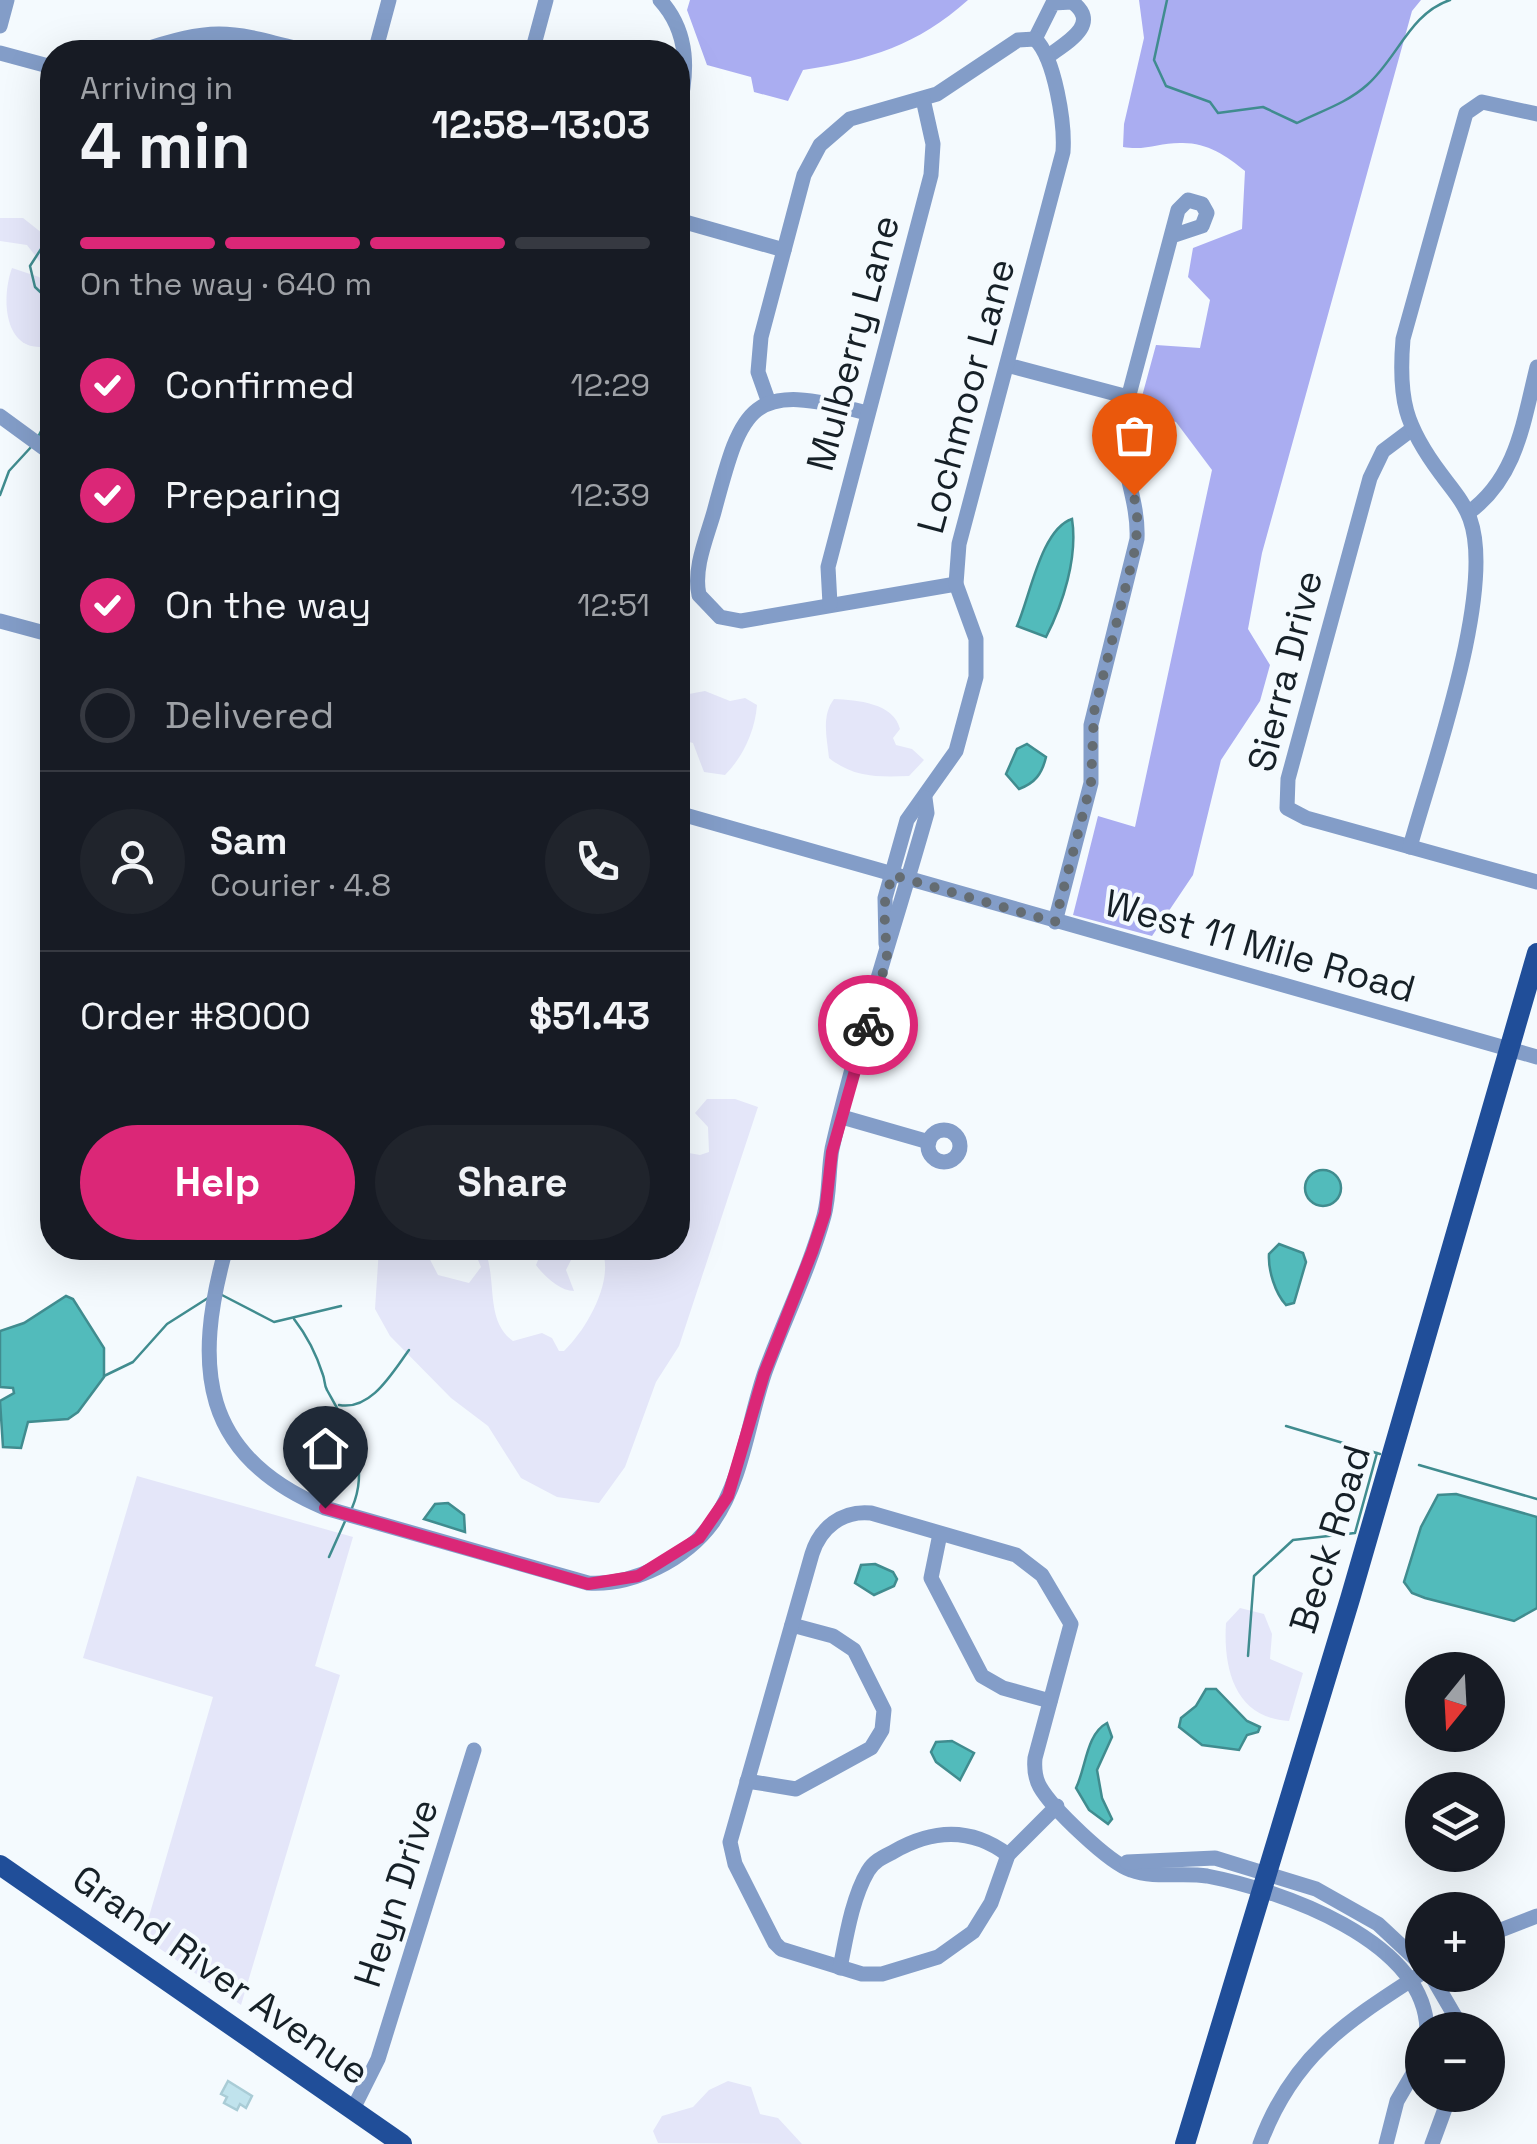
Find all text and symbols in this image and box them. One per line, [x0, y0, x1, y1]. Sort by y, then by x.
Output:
text: Arriving in [80, 68, 233, 108]
text: 12:58–13:03 [432, 101, 650, 149]
text: 4 min [80, 104, 251, 187]
street label: Mulberry Lane [796, 210, 910, 476]
street label: Lochmoor Lane [906, 253, 1026, 539]
text: On the way · 640 m [80, 264, 372, 304]
icon: check [80, 358, 135, 413]
text: Confirmed [165, 361, 355, 409]
text: 12:29 [570, 365, 650, 405]
pin [1092, 393, 1177, 496]
icon: bag [1107, 408, 1162, 463]
icon: check [80, 468, 135, 523]
text: Preparing [165, 471, 342, 519]
text: 12:39 [570, 475, 650, 515]
street label: Sierra Drive [1237, 565, 1333, 777]
icon: check [80, 578, 135, 633]
text: On the way [165, 581, 371, 629]
text: 12:51 [577, 585, 650, 625]
text: Delivered [165, 691, 334, 739]
button: person [80, 809, 185, 914]
button: phone [545, 809, 650, 914]
text: Sam [210, 817, 287, 865]
text: Courier · 4.8 [210, 865, 391, 905]
street label: West 11 Mile Road [1099, 879, 1421, 1013]
courier [818, 975, 918, 1075]
text: Order #8000 [80, 992, 311, 1040]
text: $51.43 [529, 992, 650, 1040]
icon: bike [841, 998, 896, 1053]
button: Help [80, 1125, 355, 1240]
button: Share [375, 1125, 650, 1240]
pin [283, 1406, 368, 1509]
icon: home [298, 1421, 353, 1476]
street label: Beck Road [1279, 1439, 1381, 1639]
north arrow [1405, 1652, 1505, 1752]
map controls [1405, 1652, 1505, 2112]
button: layers [1405, 1772, 1505, 1872]
street label: Heyn Drive [343, 1793, 449, 1993]
street label: Grand River Avenue [63, 1855, 379, 2095]
button: + [1405, 1892, 1505, 1992]
button: − [1405, 2012, 1505, 2112]

